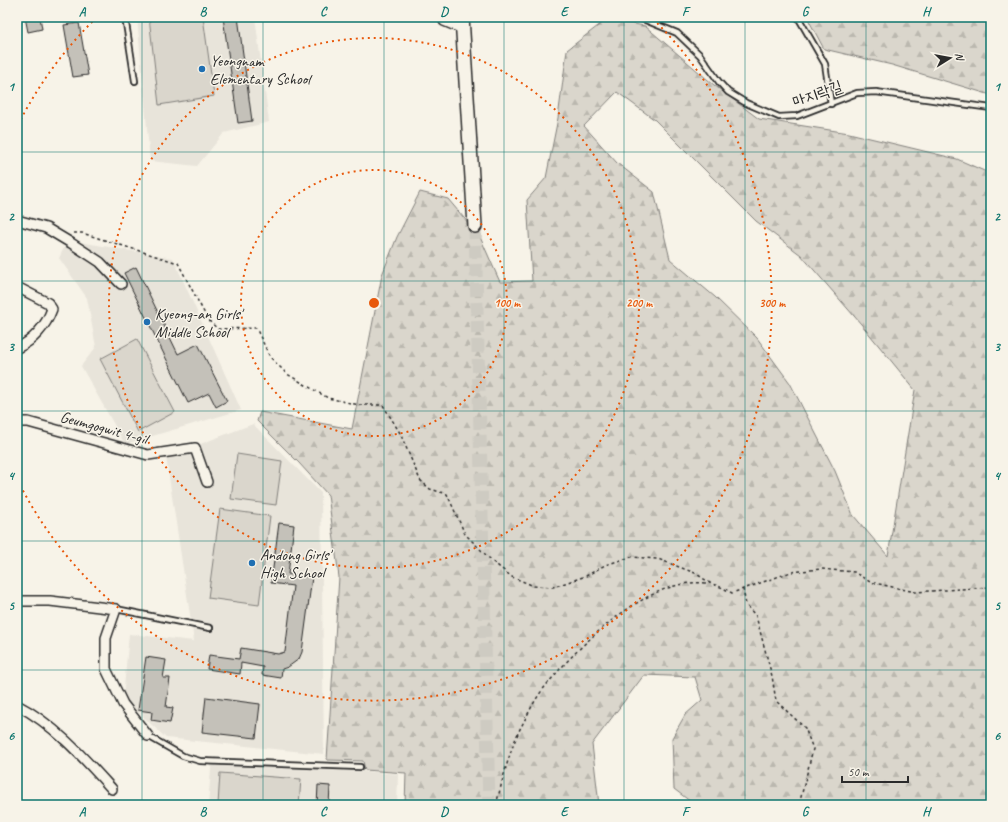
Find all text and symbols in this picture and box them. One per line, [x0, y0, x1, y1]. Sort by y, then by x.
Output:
text: A [79, 4, 87, 20]
text: B [200, 4, 208, 20]
text: C [320, 4, 328, 20]
text: D [440, 4, 449, 20]
text: E [561, 4, 570, 20]
text: F [682, 4, 691, 20]
text: G [802, 4, 810, 20]
text: H [922, 4, 932, 20]
north arrow [930, 38, 970, 78]
place label: Yeongnam Elementary School [210, 51, 313, 89]
text: N [952, 51, 968, 63]
marker: Yeongnam Elementary School [197, 64, 207, 74]
street label: 마지락길 [790, 76, 845, 112]
text: 1 [8, 79, 16, 95]
text: 1 [994, 79, 1002, 95]
text: 2 [8, 209, 15, 225]
text: 2 [994, 209, 1001, 225]
text: 100 m [494, 295, 521, 311]
text: 200 m [626, 295, 653, 311]
text: 300 m [759, 295, 786, 311]
centre of rings [367, 296, 381, 310]
place label: Kyeong-an Girls' Middle School [155, 304, 245, 342]
marker: Kyeong-an Girls' Middle School [142, 317, 152, 327]
text: 3 [8, 339, 15, 355]
text: 3 [994, 339, 1001, 355]
street label: Geumgogwit 4-gil [58, 407, 153, 450]
text: 4 [8, 468, 16, 484]
text: 4 [994, 468, 1002, 484]
place label: Andong Girls' High School [260, 545, 333, 583]
marker: Andong Girls' High School [247, 558, 257, 568]
text: 5 [8, 598, 15, 614]
text: 5 [994, 598, 1001, 614]
text: 6 [8, 728, 15, 744]
text: 6 [994, 728, 1001, 744]
scale bar [842, 758, 908, 784]
text: 50 m [848, 764, 870, 780]
text: A [79, 804, 87, 820]
text: B [200, 804, 208, 820]
text: C [320, 804, 328, 820]
text: D [440, 804, 449, 820]
text: E [561, 804, 570, 820]
text: F [682, 804, 691, 820]
text: G [802, 804, 810, 820]
text: H [922, 804, 932, 820]

